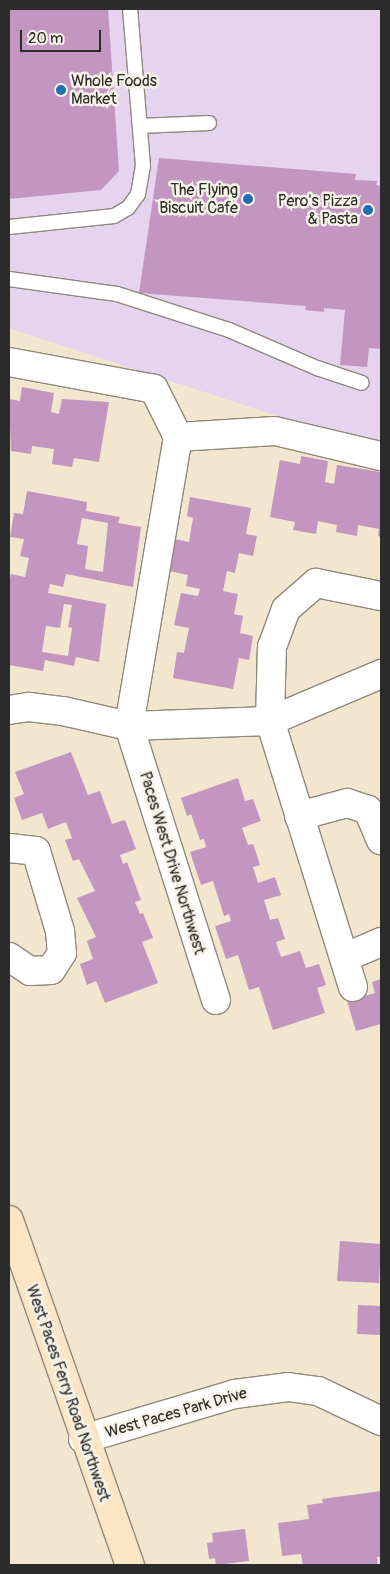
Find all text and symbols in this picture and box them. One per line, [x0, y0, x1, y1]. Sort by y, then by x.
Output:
scale bar [22, 20, 104, 52]
text: 20 m [28, 29, 63, 48]
place label: Whole Foods Market [71, 71, 157, 109]
marker: Whole Foods Market [55, 84, 67, 96]
place label: The Flying Biscuit Cafe [159, 180, 238, 218]
place label: Pero's Pizza & Pasta [278, 191, 358, 229]
marker: The Flying Biscuit Cafe [242, 193, 254, 205]
marker: Pero's Pizza & Pasta [362, 204, 374, 216]
street label: Paces West Drive Northwest [135, 769, 209, 957]
street label: West Paces Ferry Road Northwest [22, 1282, 114, 1504]
street label: West Paces Park Drive [103, 1384, 249, 1442]

